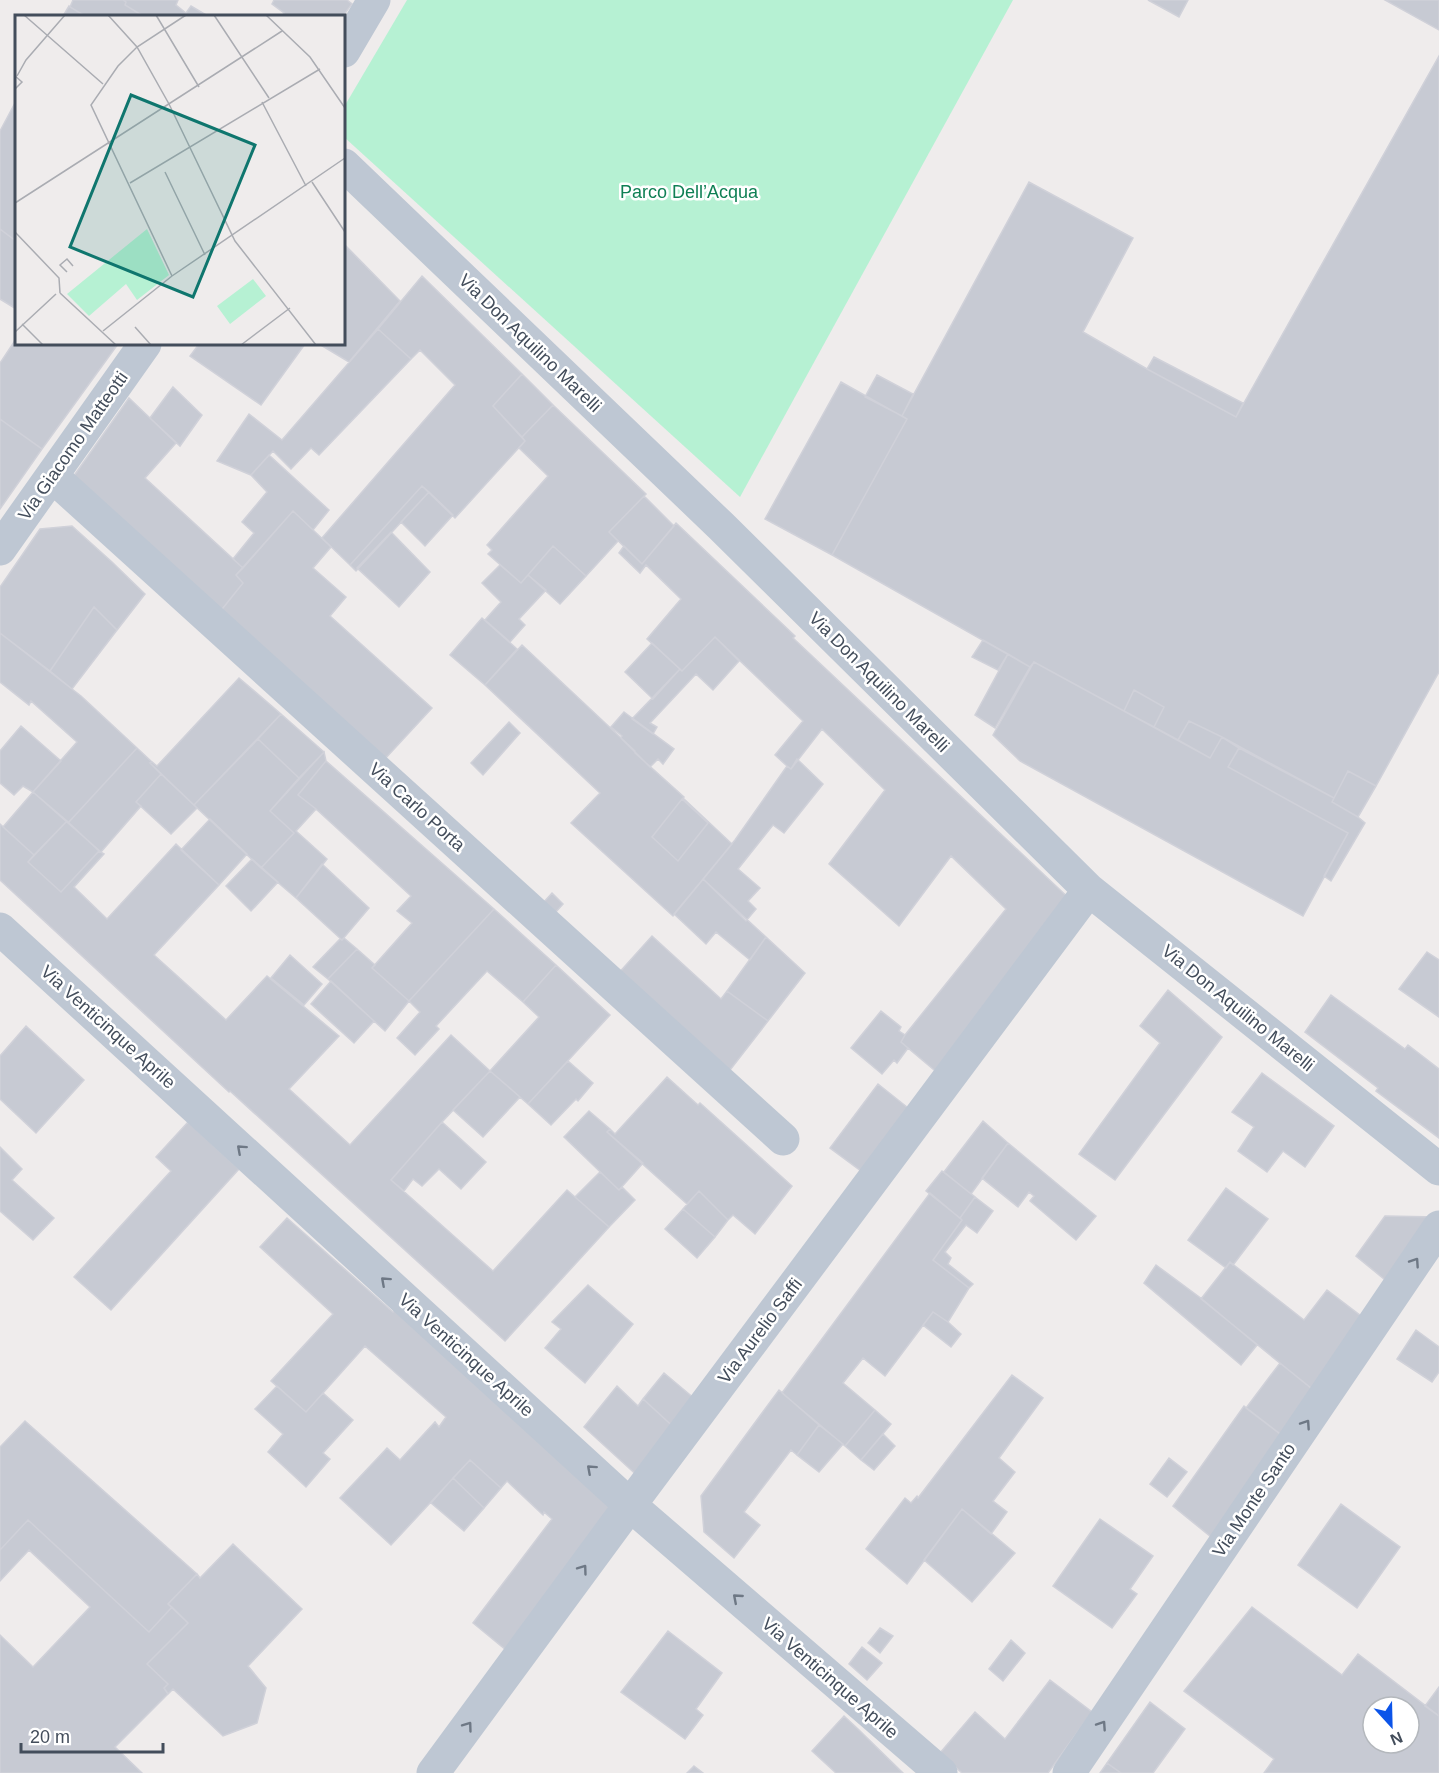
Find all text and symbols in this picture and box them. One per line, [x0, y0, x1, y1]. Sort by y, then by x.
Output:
inset map [15, 15, 345, 345]
park label: Parco Dell’Acqua [620, 182, 759, 202]
street label: Via Don Aquilino Marelli [455, 270, 605, 416]
street label: Via Giacomo Matteotti [14, 368, 132, 524]
street label: Via Don Aquilino Marelli [805, 608, 953, 756]
street label: Via Carlo Porta [365, 759, 470, 856]
street label: Via Don Aquilino Marelli [1158, 941, 1318, 1075]
street label: Via Venticinque Aprile [37, 961, 179, 1093]
one-way arrow [237, 1145, 248, 1156]
one-way arrow [1408, 1258, 1419, 1269]
street label: Via Aurelio Saffi [714, 1274, 806, 1388]
one-way arrow [381, 1277, 391, 1288]
street label: Via Venticinque Aprile [395, 1289, 537, 1421]
one-way arrow [1299, 1420, 1310, 1431]
street label: Via Monte Santo [1209, 1439, 1299, 1561]
one-way arrow [587, 1465, 597, 1476]
one-way arrow [576, 1564, 587, 1575]
one-way arrow [733, 1594, 744, 1605]
street label: Via Venticinque Aprile [758, 1613, 902, 1743]
north arrow [1361, 1695, 1421, 1755]
scale bar [21, 1716, 164, 1754]
one-way arrow [1095, 1720, 1106, 1731]
one-way arrow [461, 1721, 472, 1732]
text: 20 m [30, 1727, 70, 1747]
text: N [1388, 1728, 1405, 1748]

